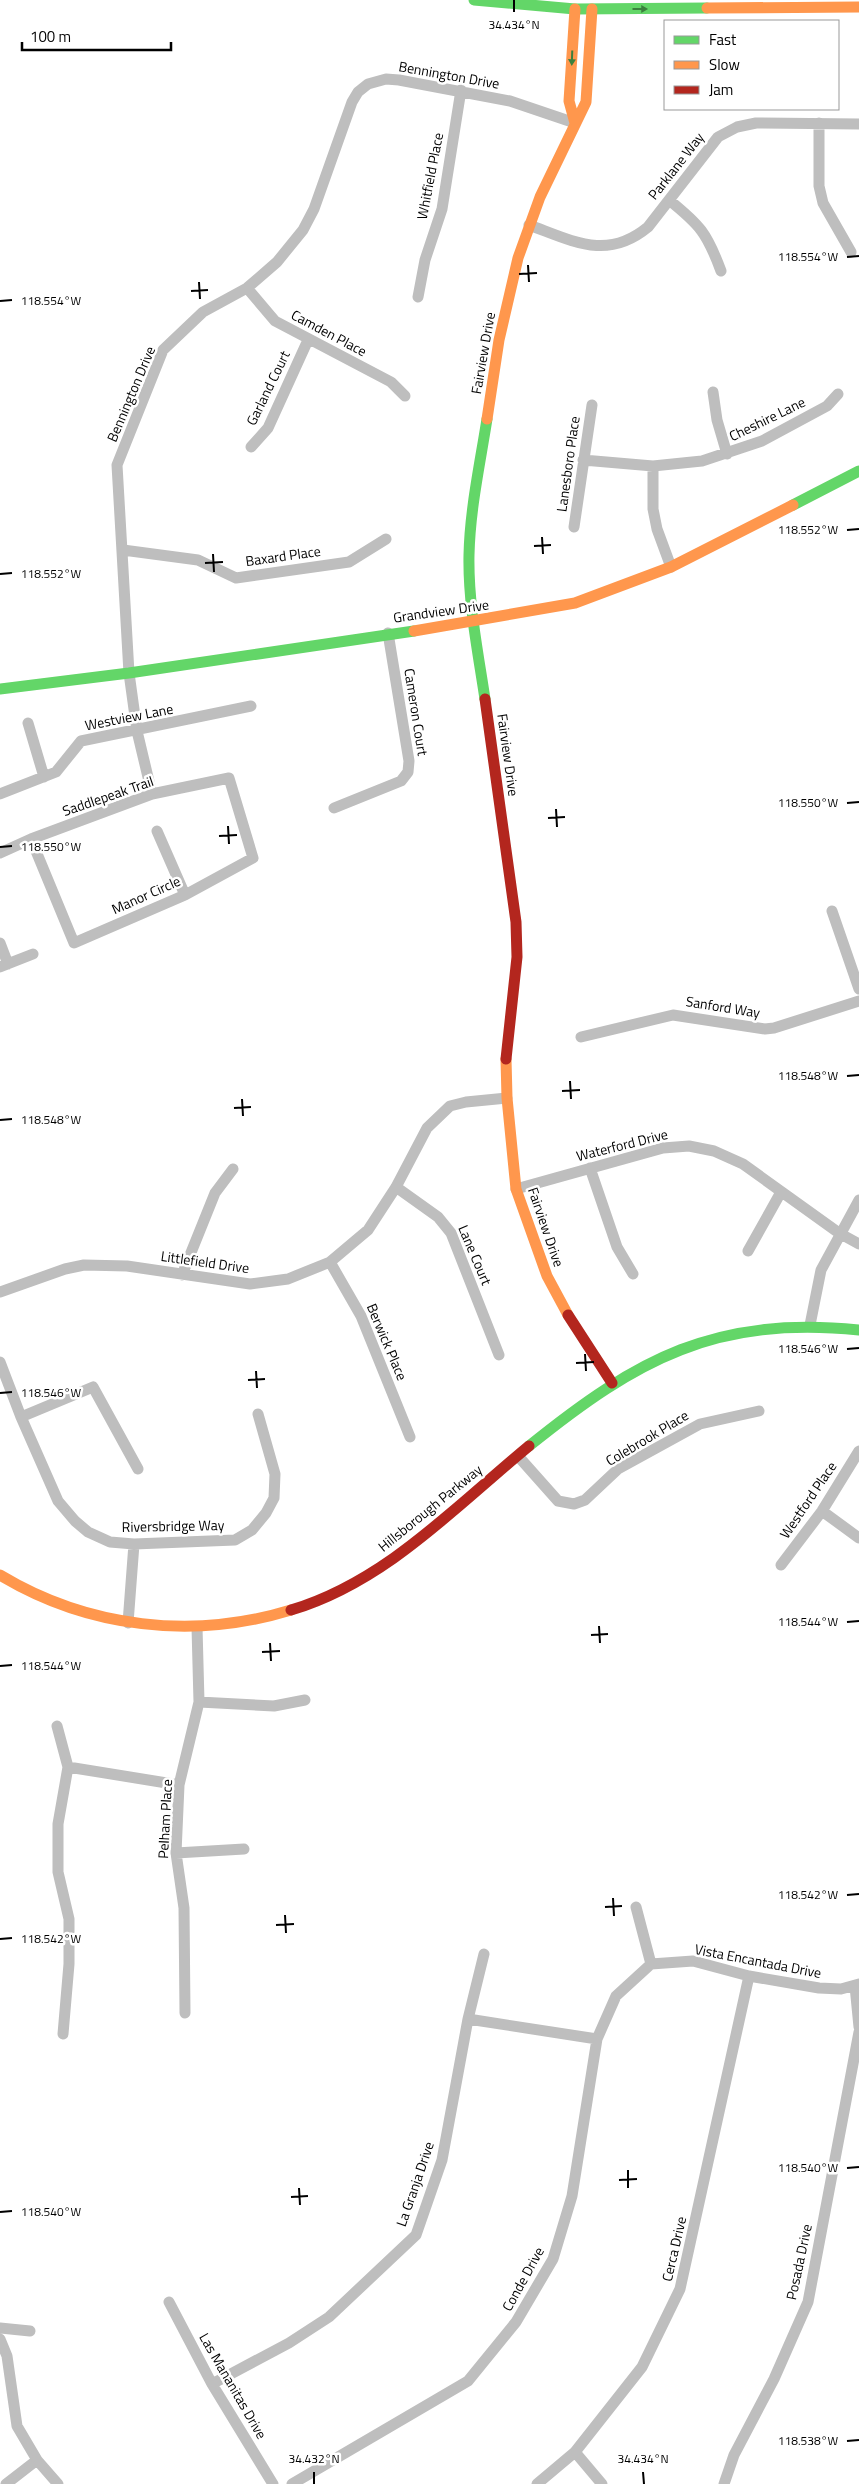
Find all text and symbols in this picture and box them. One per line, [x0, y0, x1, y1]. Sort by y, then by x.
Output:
one-way arrow [633, 5, 649, 13]
text: 34.434°N [488, 15, 540, 34]
scale bar [22, 20, 171, 52]
legend [664, 20, 839, 110]
text: 100 m [30, 25, 71, 48]
text: Fast [709, 28, 737, 51]
one-way arrow [568, 50, 576, 66]
text: Slow [709, 53, 740, 76]
street label: Bennington Drive [397, 55, 501, 94]
text: Jam [709, 78, 733, 101]
street label: Parklane Way [643, 127, 709, 204]
street label: Whitfield Place [411, 131, 448, 221]
text: 118.554°W [778, 247, 838, 266]
text: 118.554°W [21, 291, 81, 310]
street label: Camden Place [288, 304, 371, 361]
street label: Fairview Drive [465, 310, 500, 396]
street label: Bennington Drive [101, 343, 160, 445]
street label: Garland Court [240, 347, 295, 429]
street label: Cheshire Lane [725, 391, 808, 446]
street label: Lanesboro Place [550, 415, 585, 513]
text: 118.552°W [778, 520, 838, 539]
street label: Baxard Place [244, 540, 322, 571]
text: 118.552°W [21, 564, 81, 583]
street label: Grandview Drive [392, 593, 490, 628]
street label: Cameron Court [399, 667, 434, 757]
street label: Westview Lane [83, 698, 175, 735]
street label: Fairview Drive [492, 712, 525, 797]
street label: Saddlepeak Trail [59, 770, 156, 821]
text: 118.550°W [778, 793, 838, 812]
text: 118.550°W [21, 837, 81, 856]
street label: Manor Circle [108, 870, 184, 919]
street label: Sanford Way [684, 990, 762, 1023]
text: 118.548°W [778, 1066, 838, 1085]
text: 118.548°W [21, 1110, 81, 1129]
street label: Waterford Drive [574, 1123, 670, 1166]
street label: Fairview Drive [523, 1184, 570, 1269]
street label: Lane Court [453, 1221, 498, 1288]
street label: Littlefield Drive [160, 1245, 251, 1278]
street label: Berwick Place [362, 1300, 413, 1384]
text: 118.546°W [778, 1339, 838, 1358]
text: 118.546°W [21, 1383, 81, 1402]
street label: Colebrook Place [601, 1405, 692, 1471]
street label: Westford Place [774, 1457, 841, 1543]
street label: Hillsborough Parkway [373, 1459, 486, 1556]
street label: Riversbridge Way [121, 1514, 225, 1537]
text: 118.544°W [778, 1612, 838, 1631]
text: 118.544°W [21, 1656, 81, 1675]
street label: Pelham Place [152, 1779, 177, 1859]
text: 118.542°W [778, 1885, 838, 1904]
text: 118.542°W [21, 1929, 81, 1948]
street label: Vista Encantada Drive [693, 1938, 823, 1983]
street label: La Granja Drive [390, 2139, 439, 2229]
text: 118.540°W [778, 2158, 838, 2177]
text: 118.540°W [21, 2202, 81, 2221]
street label: Cerca Drive [656, 2214, 691, 2283]
street label: Posada Drive [780, 2222, 817, 2302]
street label: Conde Drive [496, 2243, 549, 2315]
street label: Las Mananitas Drive [195, 2329, 272, 2443]
text: 118.538°W [778, 2431, 838, 2450]
text: 34.432°N [288, 2449, 340, 2468]
text: 34.434°N [617, 2449, 669, 2468]

